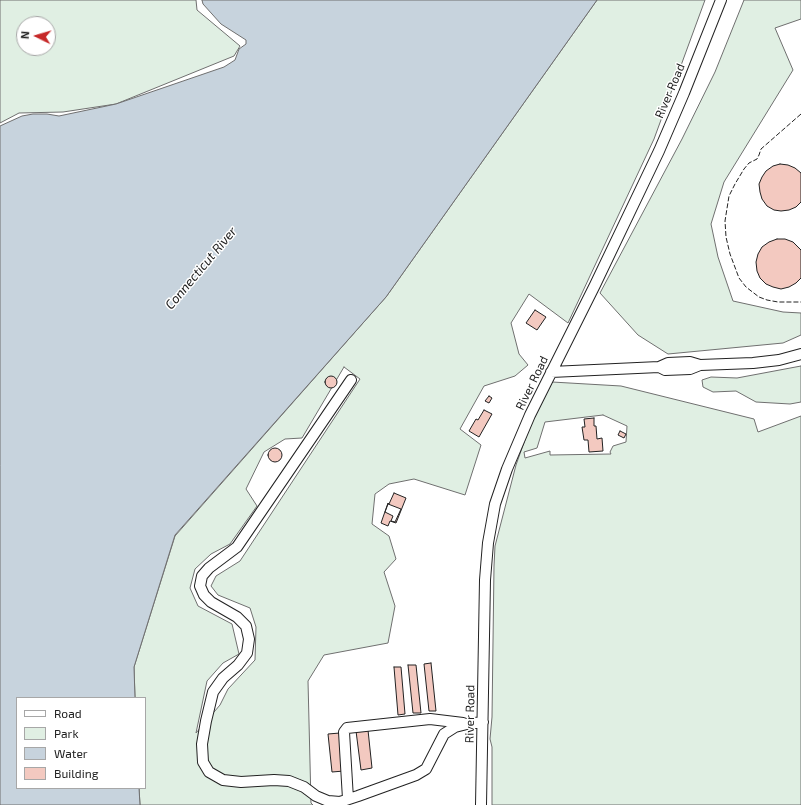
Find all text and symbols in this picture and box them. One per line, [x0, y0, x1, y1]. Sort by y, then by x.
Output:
north arrow [16, 16, 56, 56]
text: N [18, 30, 31, 40]
street label: River Road [652, 61, 688, 121]
water label: Connecticut River [162, 224, 240, 312]
street label: River Road [513, 354, 551, 412]
street label: River Road [462, 685, 478, 743]
legend [16, 697, 146, 789]
text: Road [54, 706, 82, 720]
text: Park [54, 726, 79, 740]
text: Water [54, 746, 88, 760]
text: Building [54, 766, 98, 780]

